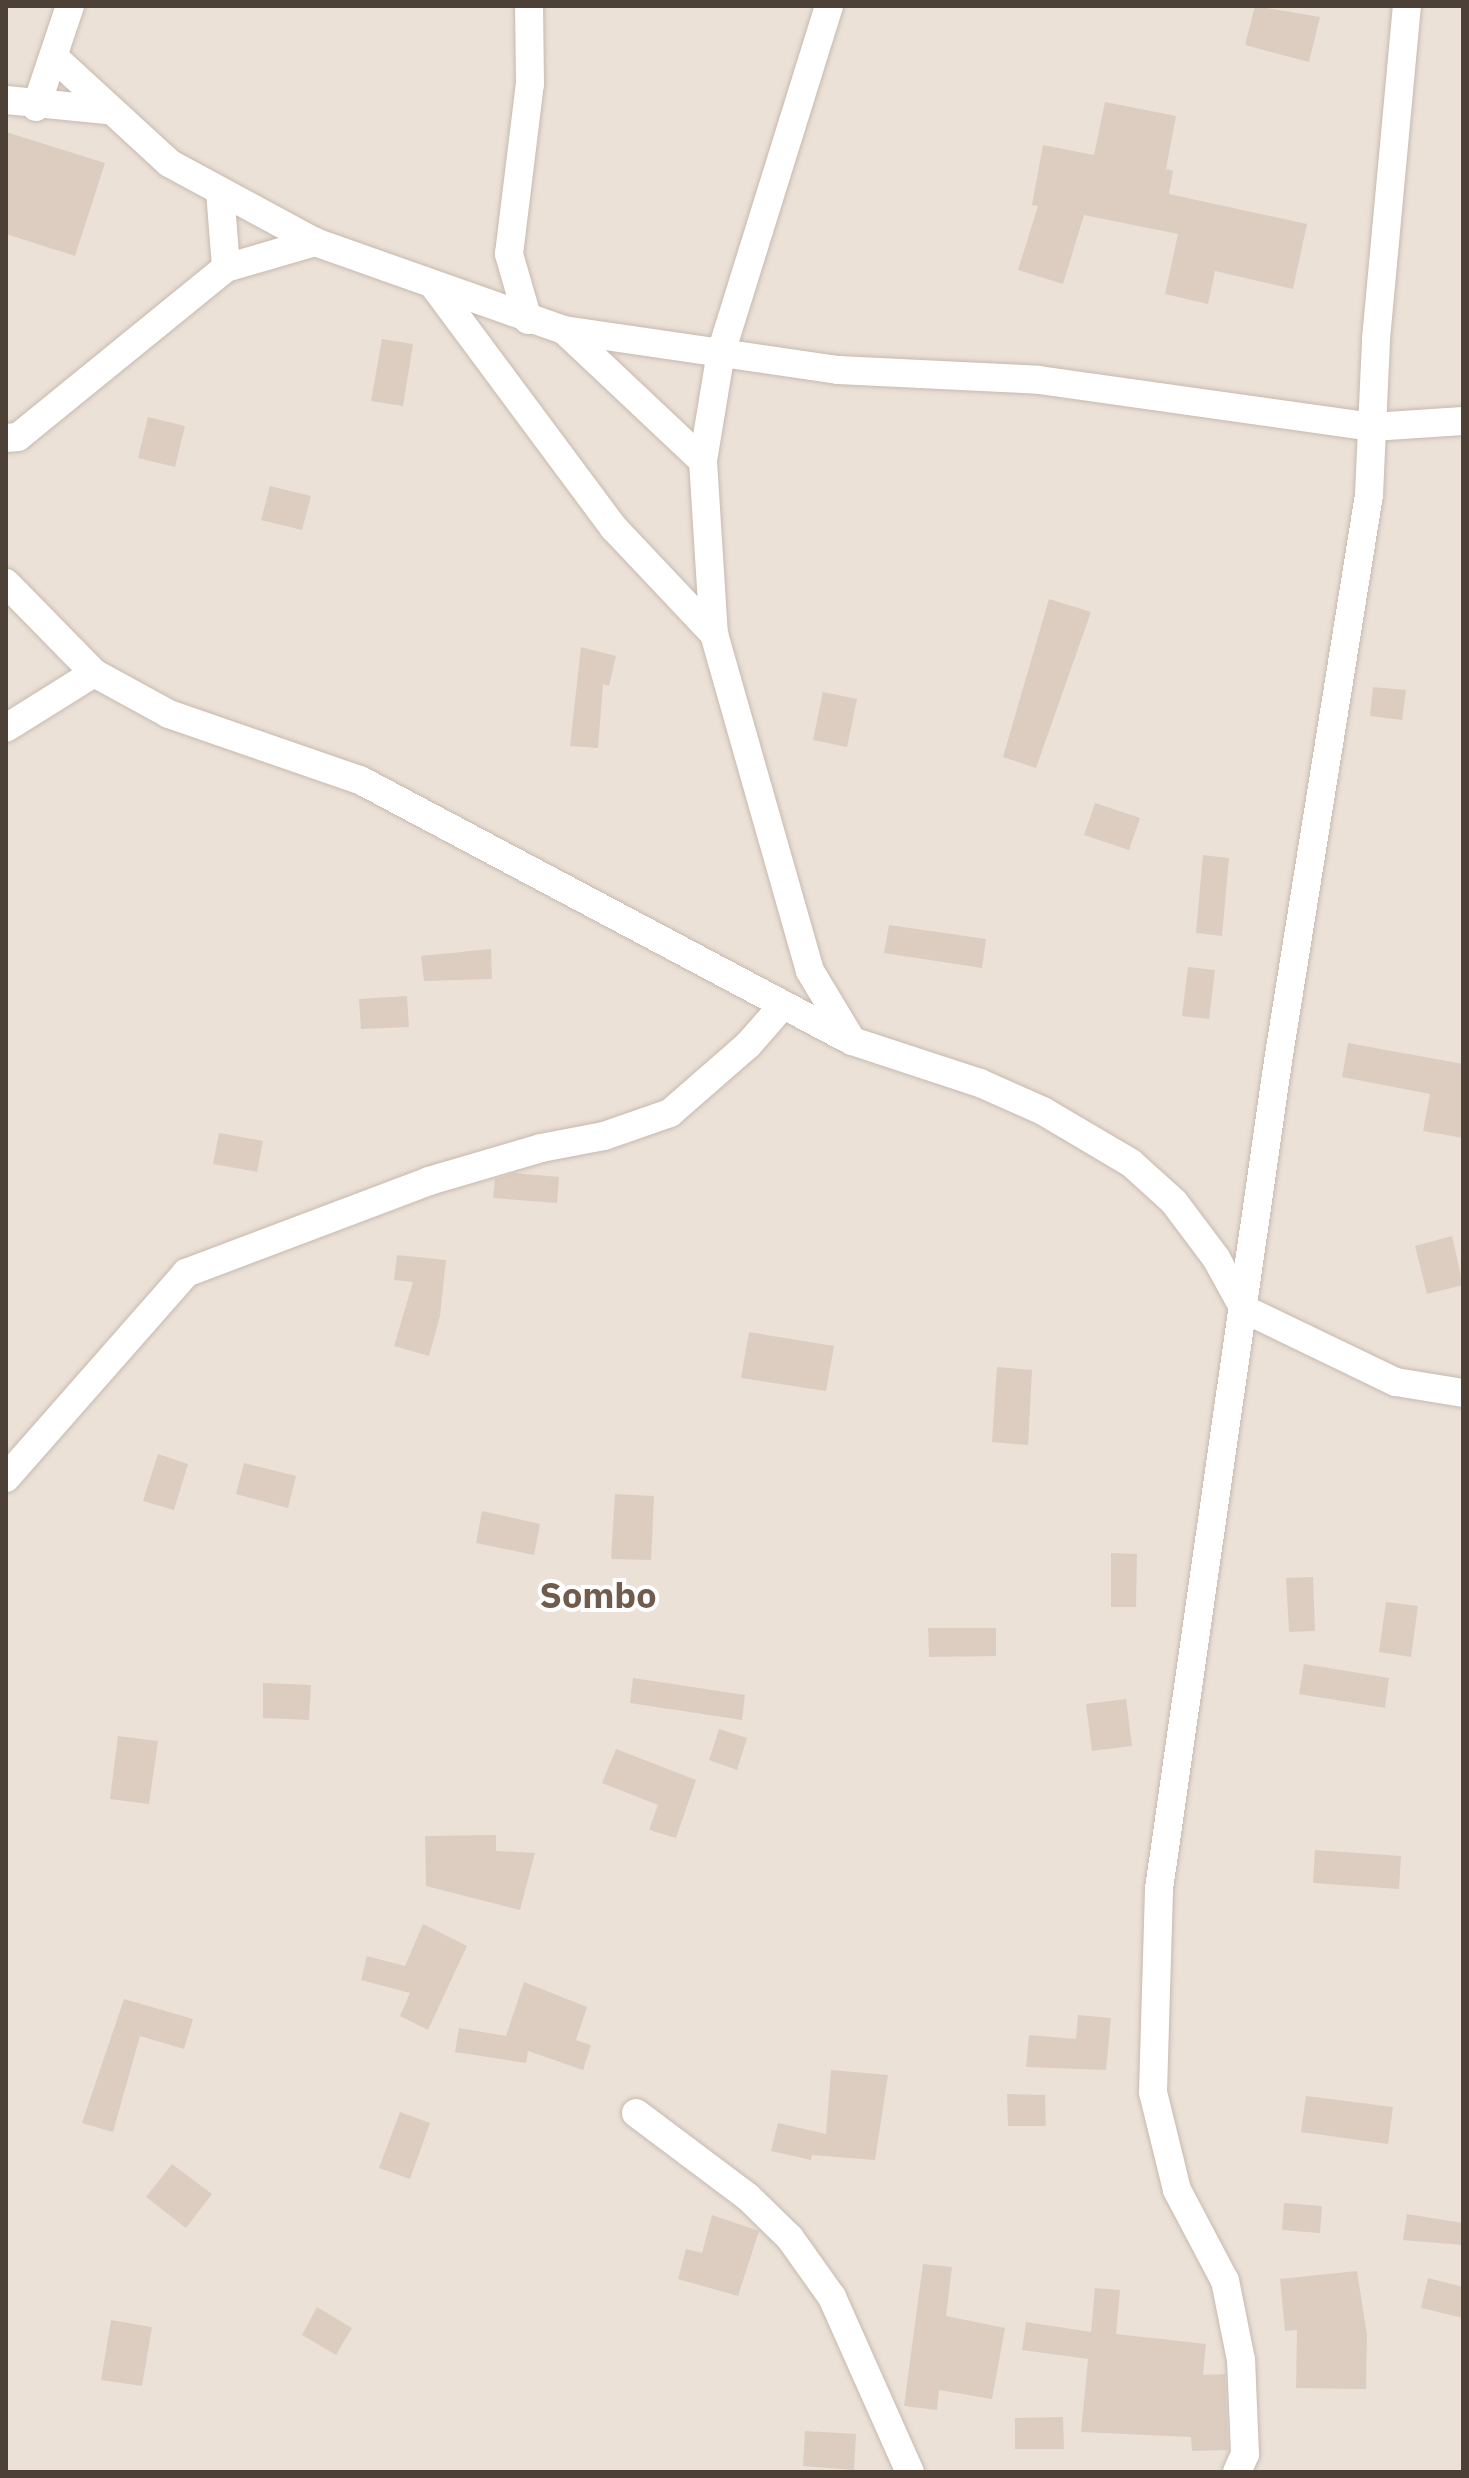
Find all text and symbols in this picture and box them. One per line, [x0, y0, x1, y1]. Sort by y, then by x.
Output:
district label: Sombo [539, 1573, 657, 1617]

